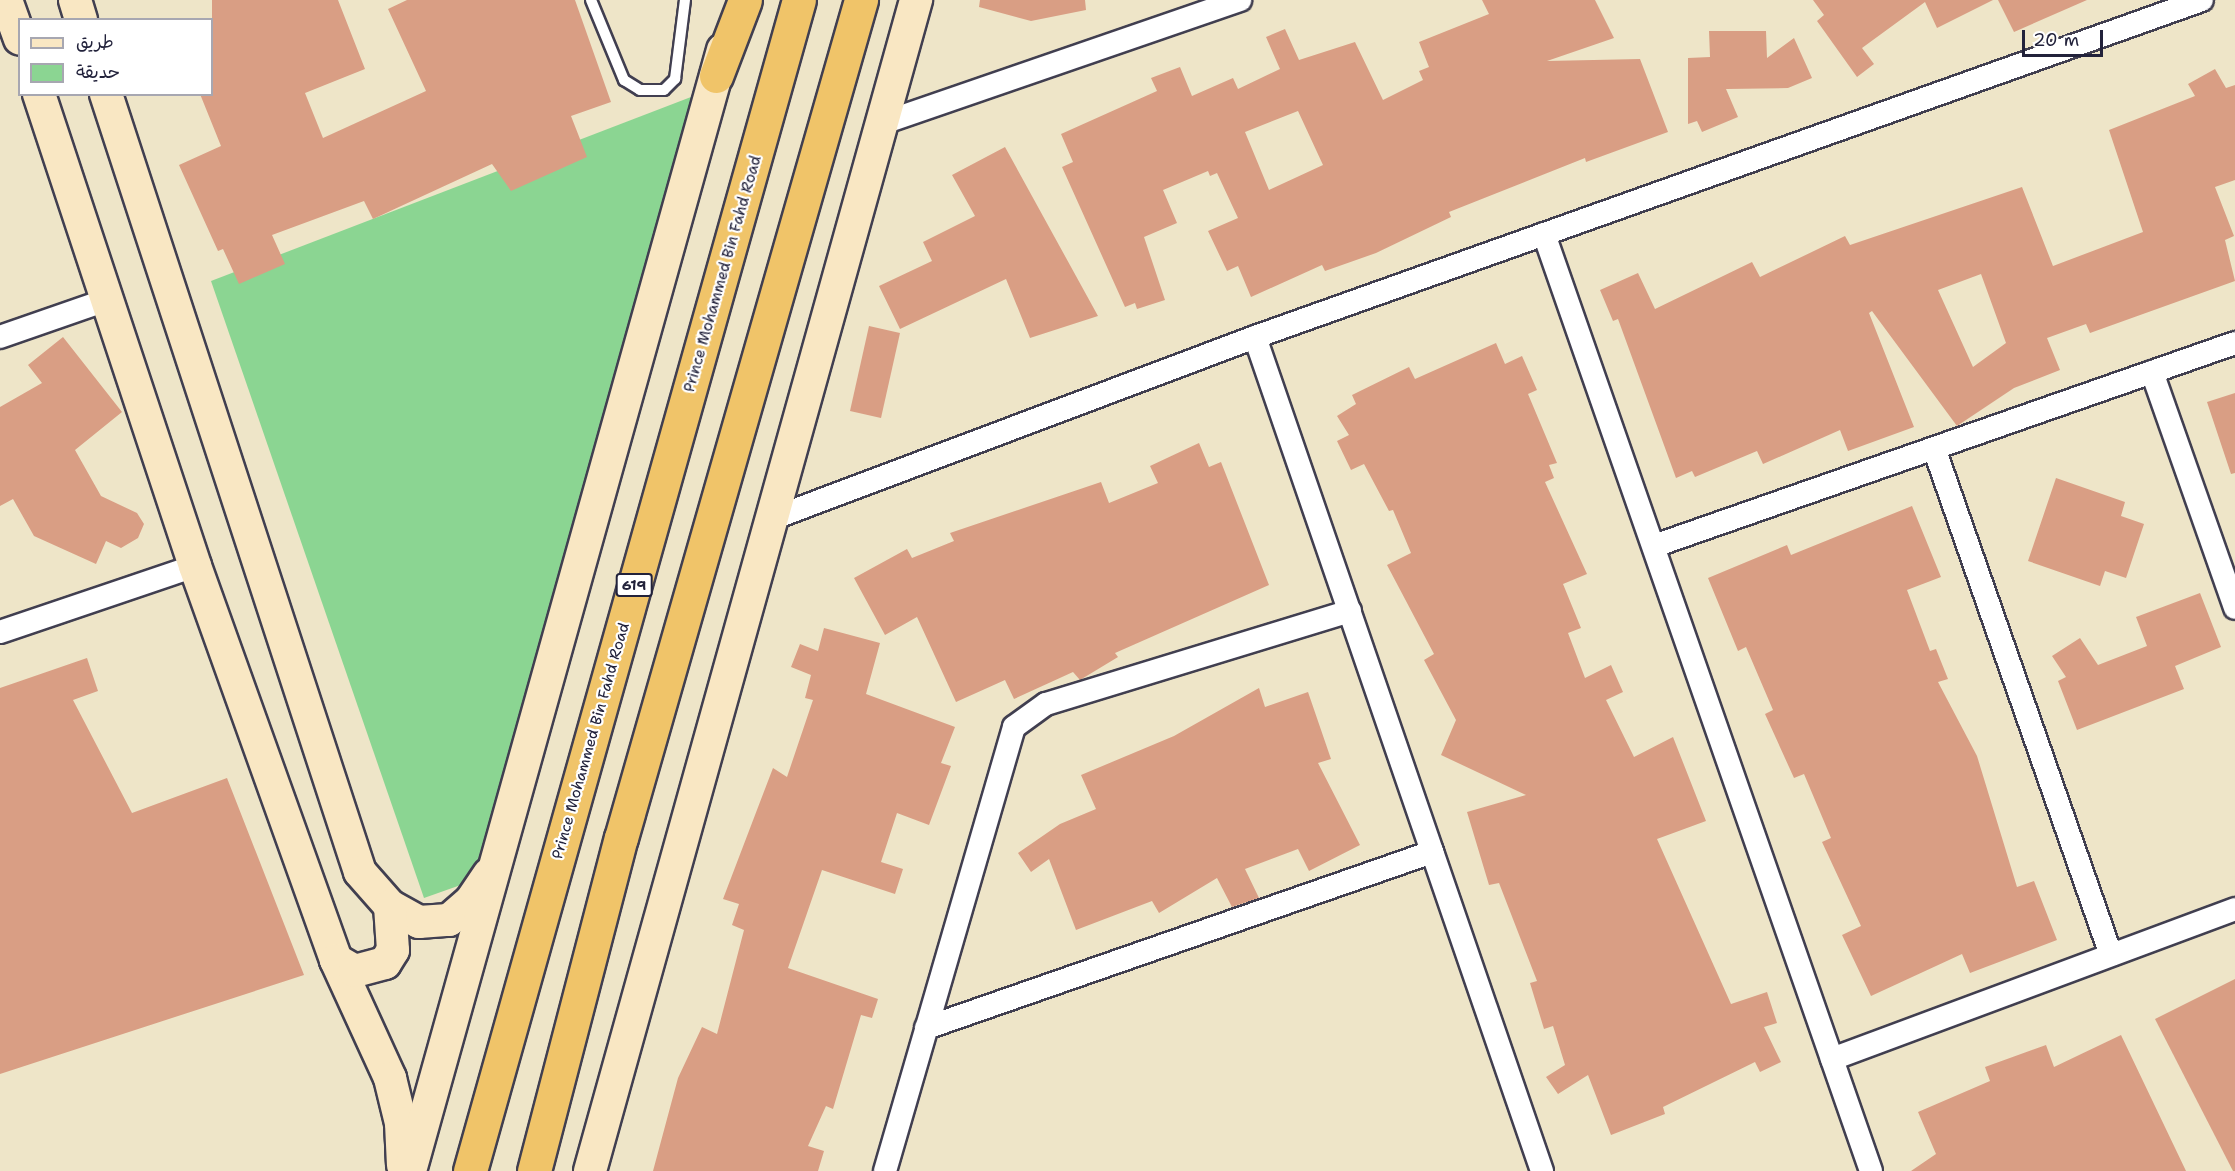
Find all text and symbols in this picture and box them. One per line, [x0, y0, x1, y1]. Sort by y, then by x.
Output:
legend [18, 18, 213, 96]
scale bar [2025, 18, 2106, 56]
text: 20 m [2033, 28, 2079, 52]
text: طريق [76, 30, 114, 54]
text: حديقة [76, 60, 120, 84]
street label: Prince Mohammed Bin Fahd Road [681, 154, 765, 394]
road number: 619 [614, 574, 654, 596]
street label: Prince Mohammed Bin Fahd Road [549, 621, 633, 861]

